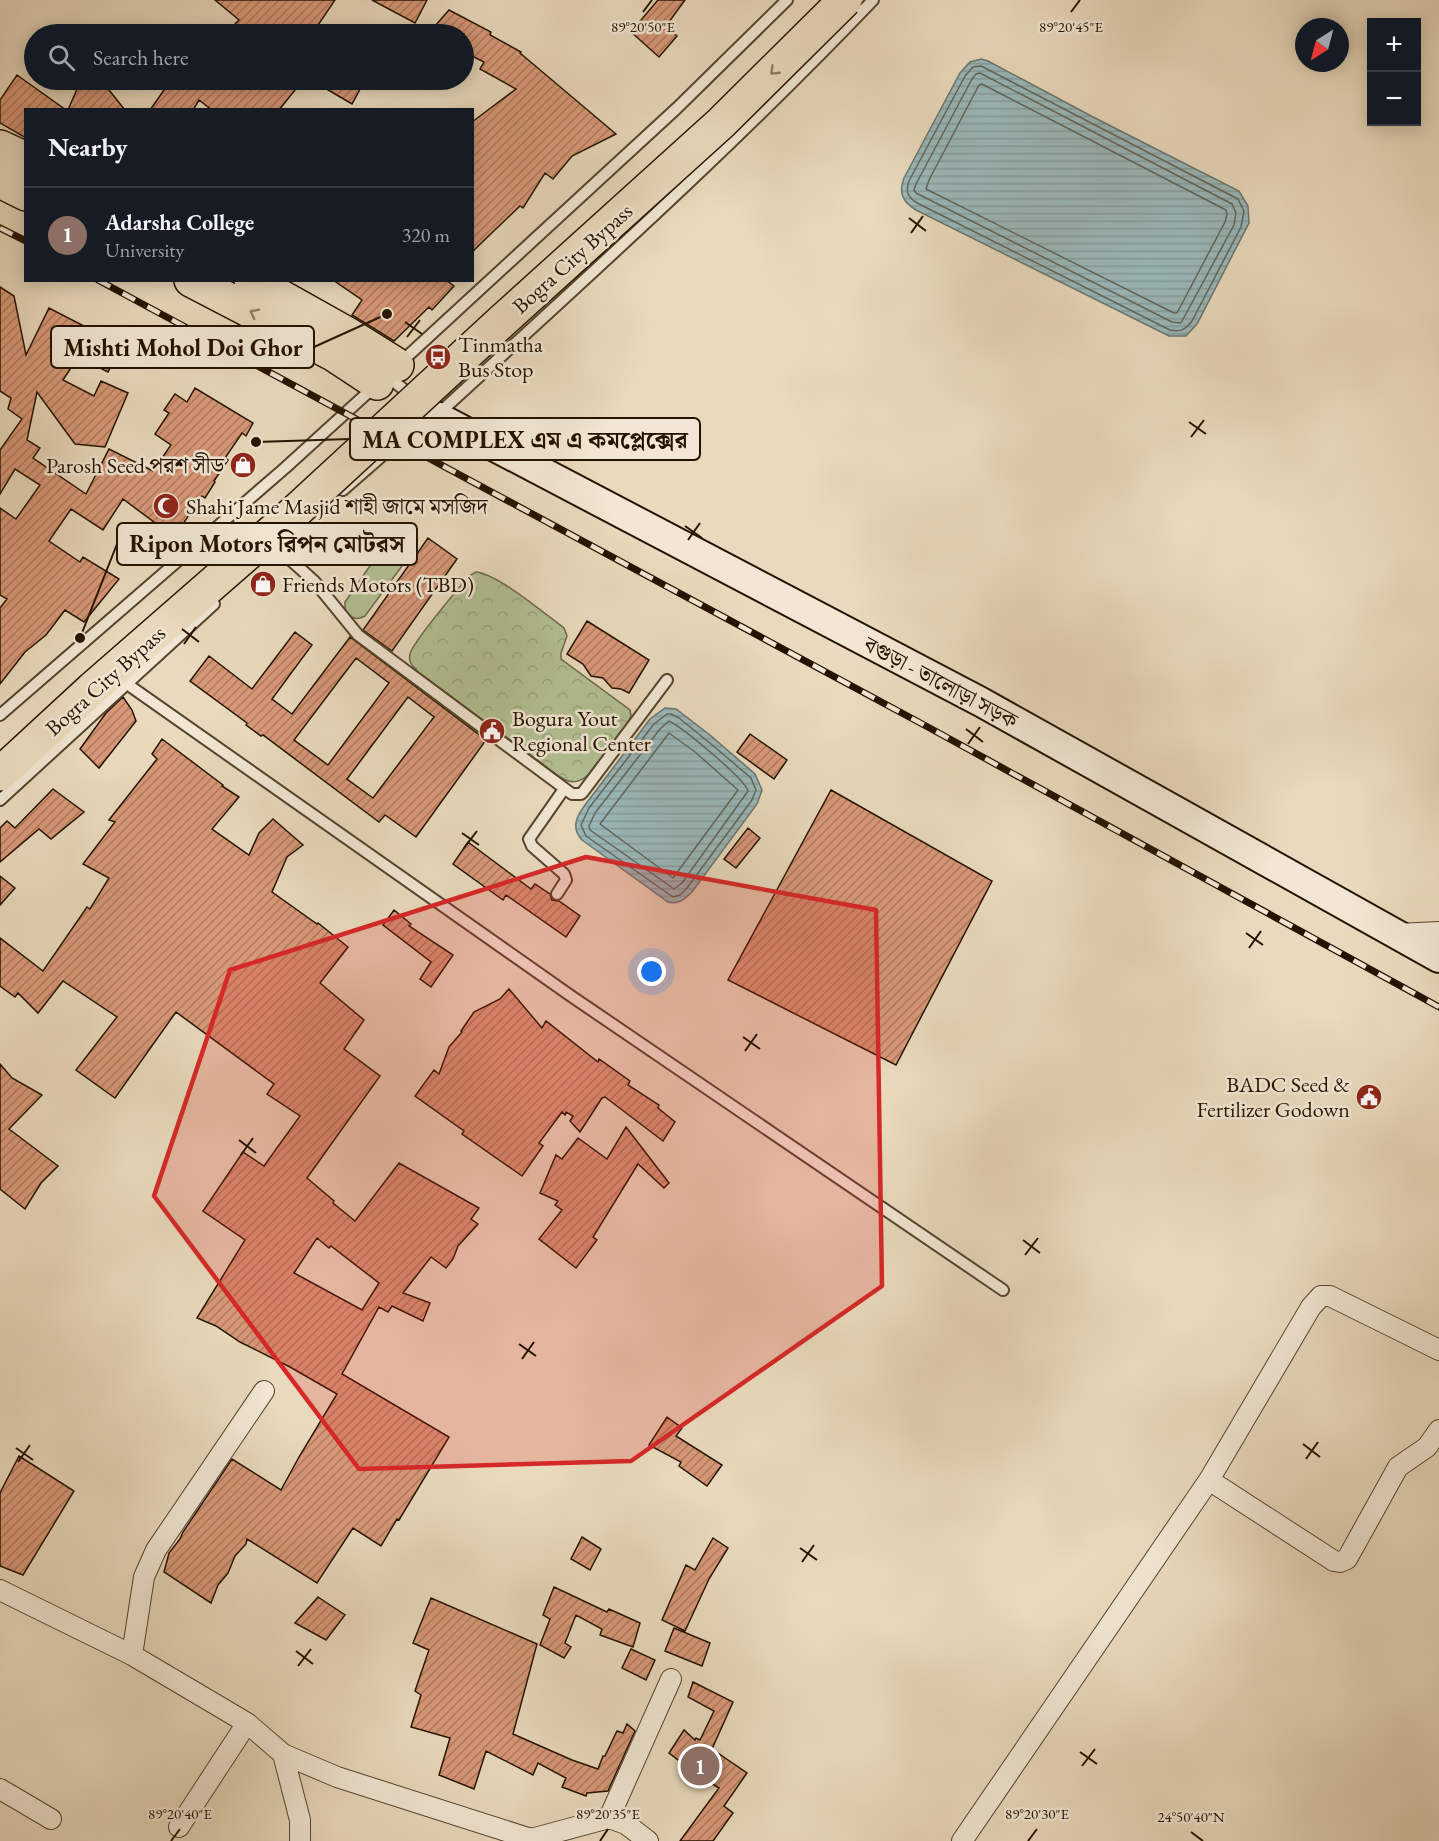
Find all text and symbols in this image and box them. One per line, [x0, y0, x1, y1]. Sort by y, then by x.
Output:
text: 89°20'50"E [611, 17, 676, 36]
text: 89°20'45"E [1039, 17, 1104, 36]
north arrow [1295, 18, 1349, 72]
map controls [1367, 18, 1421, 126]
button: + [1367, 18, 1421, 72]
search box [24, 24, 474, 90]
icon: search [45, 41, 78, 74]
text: Search here [93, 43, 188, 72]
one-way arrow [771, 64, 782, 75]
button: − [1367, 72, 1421, 126]
text: Nearby [48, 130, 128, 164]
street label: Bogra City Bypass [506, 197, 639, 320]
text: Adarsha College [105, 208, 254, 237]
text: 1 [62, 222, 73, 248]
text: 320 m [402, 222, 450, 248]
text: University [105, 237, 184, 263]
one-way arrow [249, 309, 260, 320]
callout: Mishti Mohol Doi Ghor [51, 326, 314, 368]
place label: Tinmatha Bus Stop [458, 330, 543, 384]
text: Mishti Mohol Doi Ghor [63, 332, 303, 363]
bus stop icon: Tinmatha Bus Stop [423, 342, 453, 372]
callout: MA COMPLEX এম এ কমপ্লেক্সের [350, 418, 700, 460]
text: MA COMPLEX এম এ কমপ্লেক্সের [362, 424, 689, 455]
shop icon: Parosh Seed পরশ সীড [228, 450, 258, 480]
place label: Parosh Seed পরশ সীড [46, 451, 225, 480]
mosque icon: Shahi Jame Masjid শাহী জামে মসজিদ [151, 491, 181, 521]
place label: Shahi Jame Masjid শাহী জামে মসজিদ [186, 492, 489, 521]
callout: Ripon Motors রিপন মোটরস [117, 523, 417, 565]
text: Ripon Motors রিপন মোটরস [129, 528, 406, 559]
shop icon: Friends Motors (TBD) [248, 569, 278, 599]
place label: Friends Motors (TBD) [282, 570, 474, 599]
street label: Bogra City Bypass [39, 619, 172, 742]
street label: বগুড়া - তালোড়া সড়ক [858, 629, 1024, 736]
place label: Bogura Yout Regional Center [512, 704, 651, 758]
public building icon: Bogura Yout Regional Center [477, 716, 507, 746]
your location [637, 957, 666, 986]
place label: BADC Seed & Fertilizer Godown [1197, 1070, 1350, 1124]
public building icon: BADC Seed & Fertilizer Godown [1354, 1082, 1384, 1112]
pin: 1 [680, 1744, 720, 1788]
text: 89°20'40"E [148, 1804, 213, 1823]
text: 89°20'35"E [576, 1804, 641, 1823]
text: 89°20'30"E [1005, 1804, 1070, 1823]
text: 24°50'40"N [1157, 1807, 1225, 1826]

